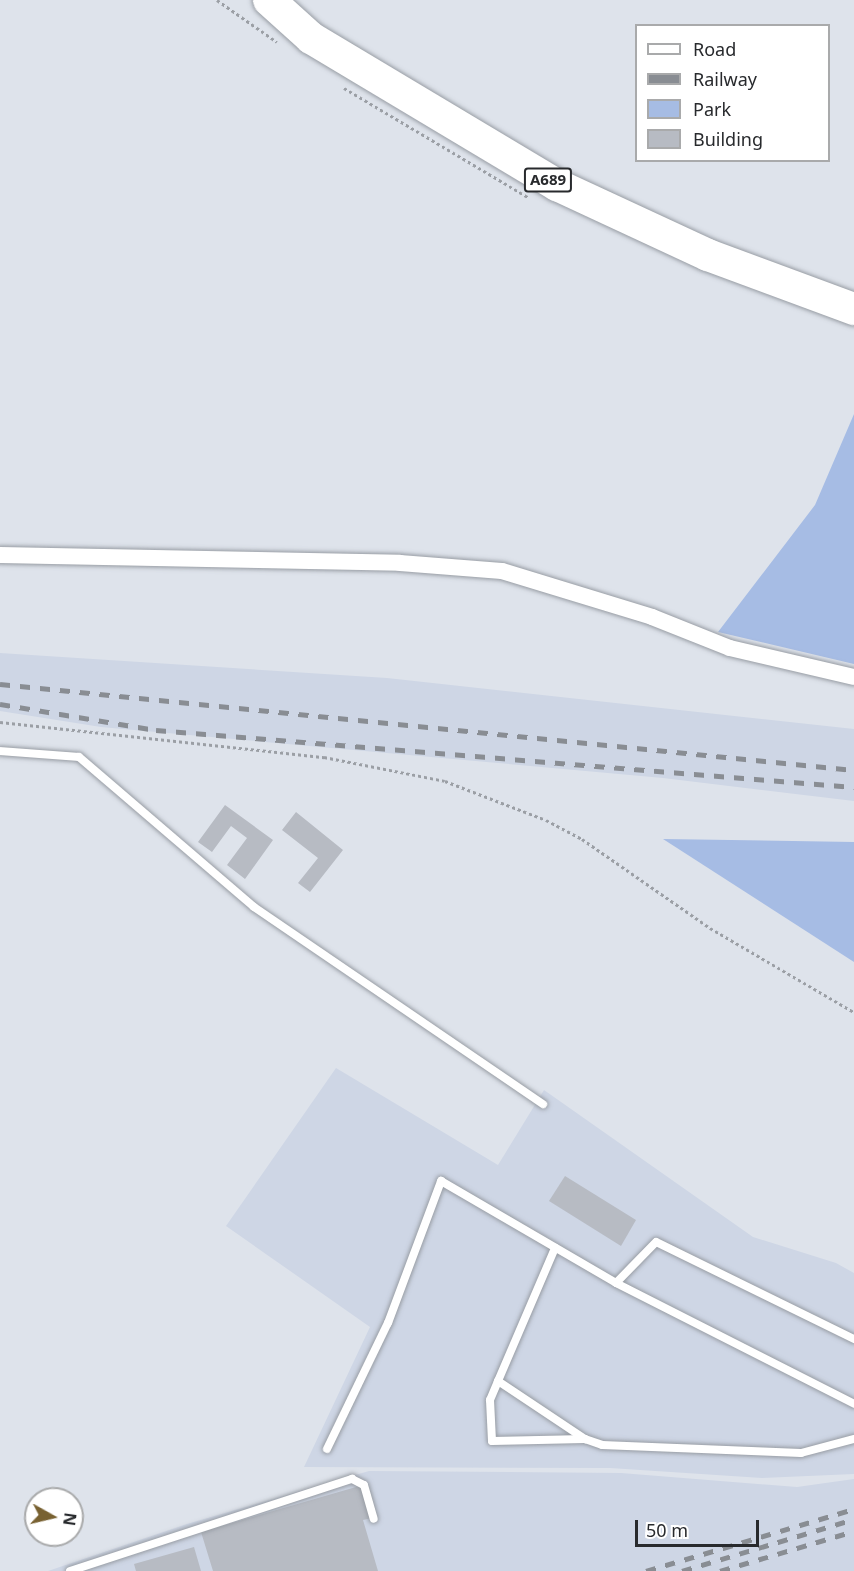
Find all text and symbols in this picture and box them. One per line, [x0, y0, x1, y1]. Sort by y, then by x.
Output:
legend [635, 24, 830, 162]
text: Road [693, 37, 736, 61]
text: Railway [693, 67, 757, 91]
text: Park [693, 97, 731, 121]
text: Building [693, 127, 763, 151]
road number: A689 [522, 168, 574, 192]
north arrow [24, 1487, 84, 1547]
scale bar [638, 1508, 762, 1546]
text: N [58, 1511, 82, 1527]
text: 50 m [646, 1518, 688, 1542]

